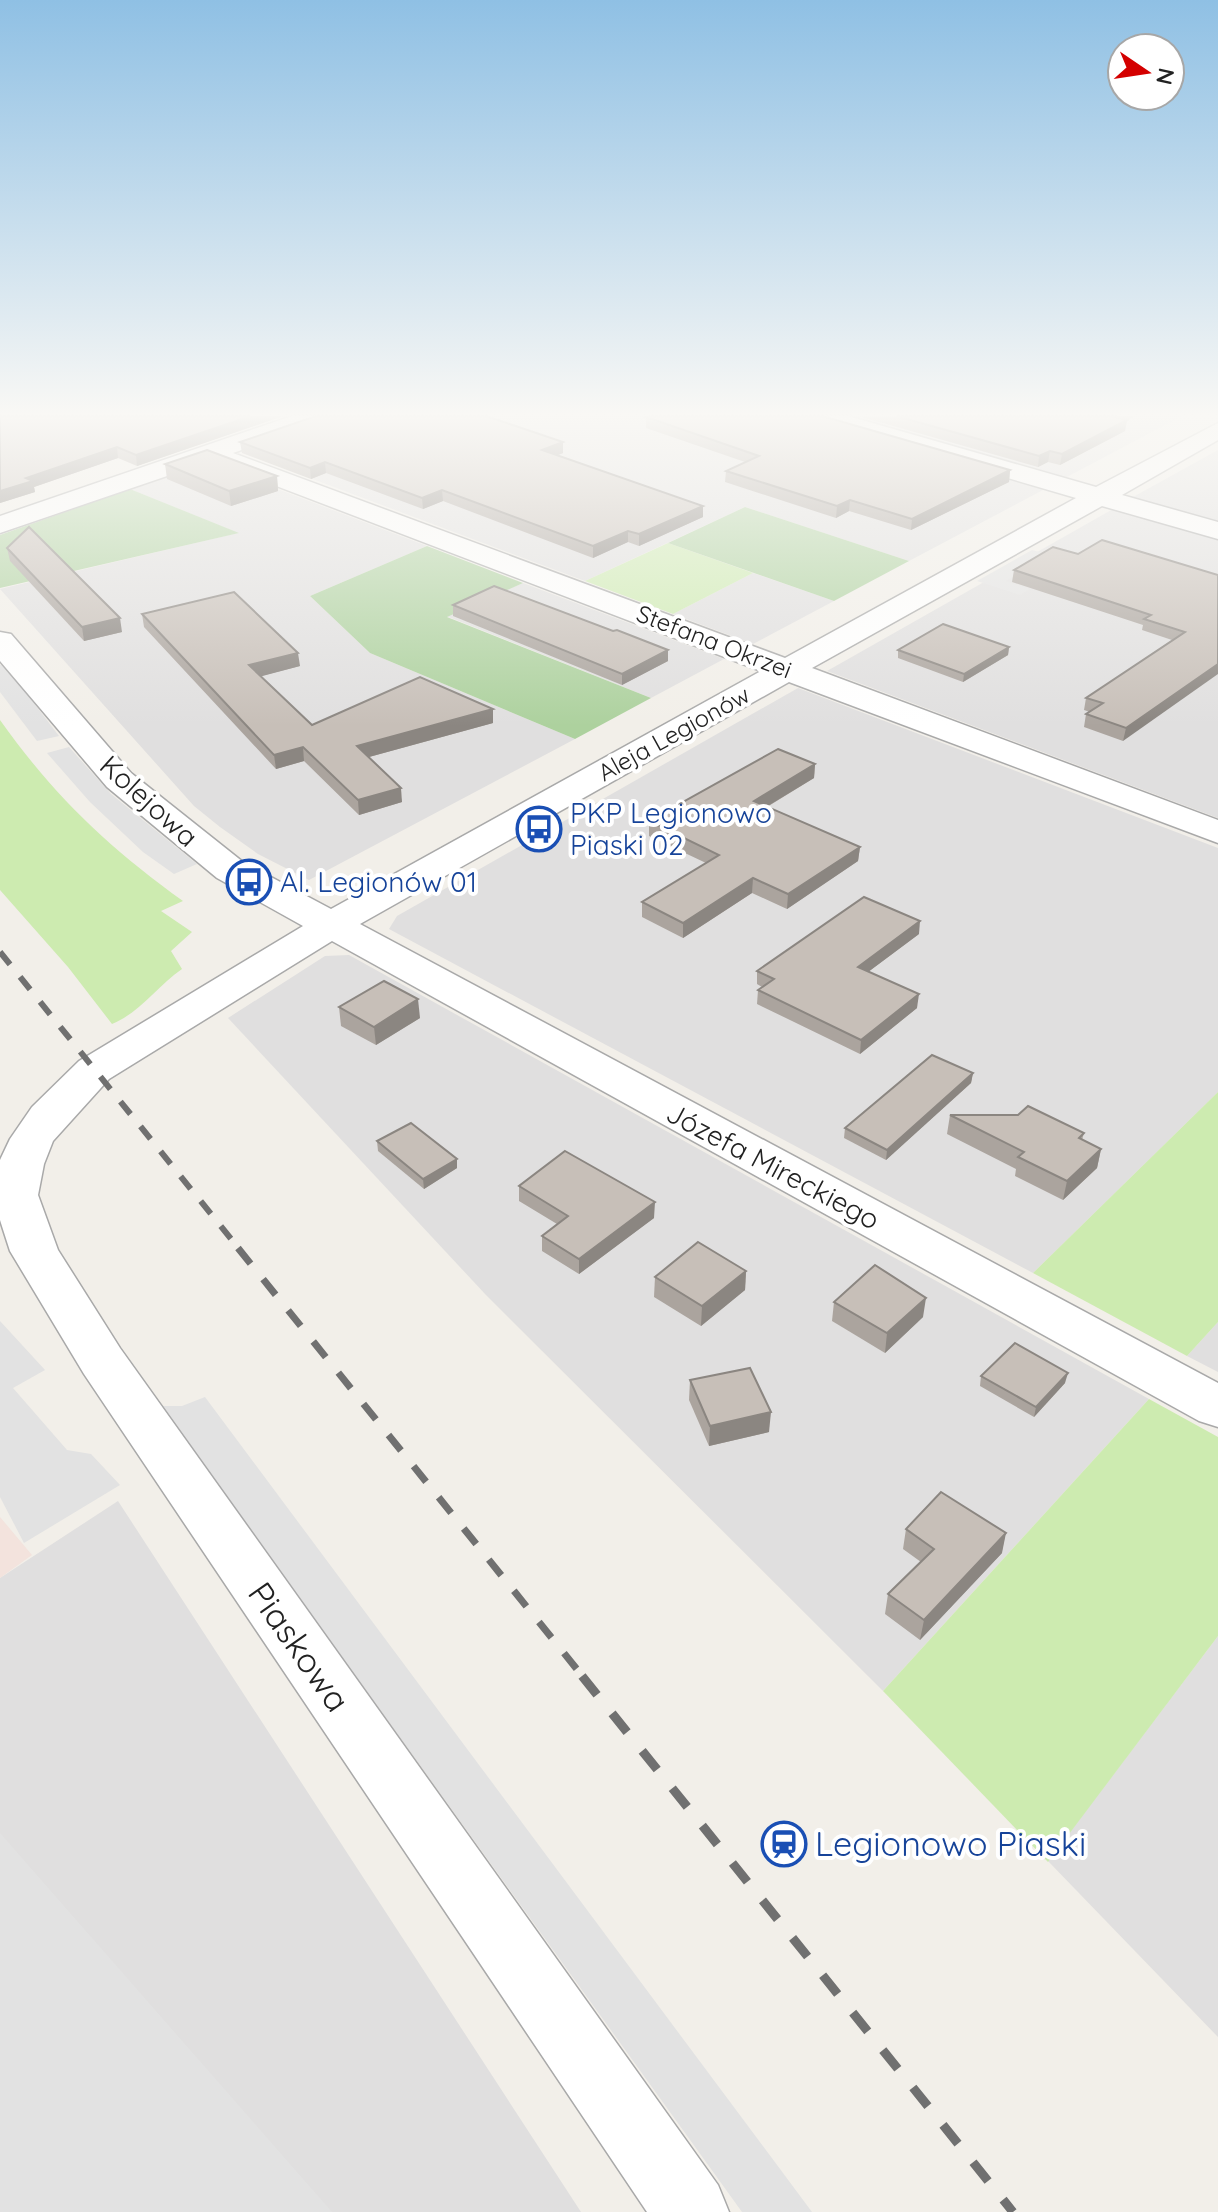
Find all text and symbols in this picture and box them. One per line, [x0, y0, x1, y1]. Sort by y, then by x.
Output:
north arrow [1106, 32, 1186, 112]
text: N [1150, 65, 1181, 88]
street label: Stefana Okrzei [633, 598, 796, 684]
street label: Aleja Legionów [592, 679, 755, 787]
street label: Kolejowa [93, 748, 206, 854]
place label: PKP Legionowo Piaski 02 [570, 795, 772, 862]
bus stop icon: PKP Legionowo Piaski 02 [515, 805, 563, 853]
bus stop icon: Al. Legionów 01 [225, 858, 273, 906]
place label: Al. Legionów 01 [280, 864, 477, 899]
street label: Józefa Mireckiego [661, 1095, 886, 1237]
street label: Piaskowa [239, 1574, 360, 1720]
station icon: Legionowo Piaski [760, 1820, 808, 1868]
place label: Legionowo Piaski [815, 1822, 1086, 1865]

